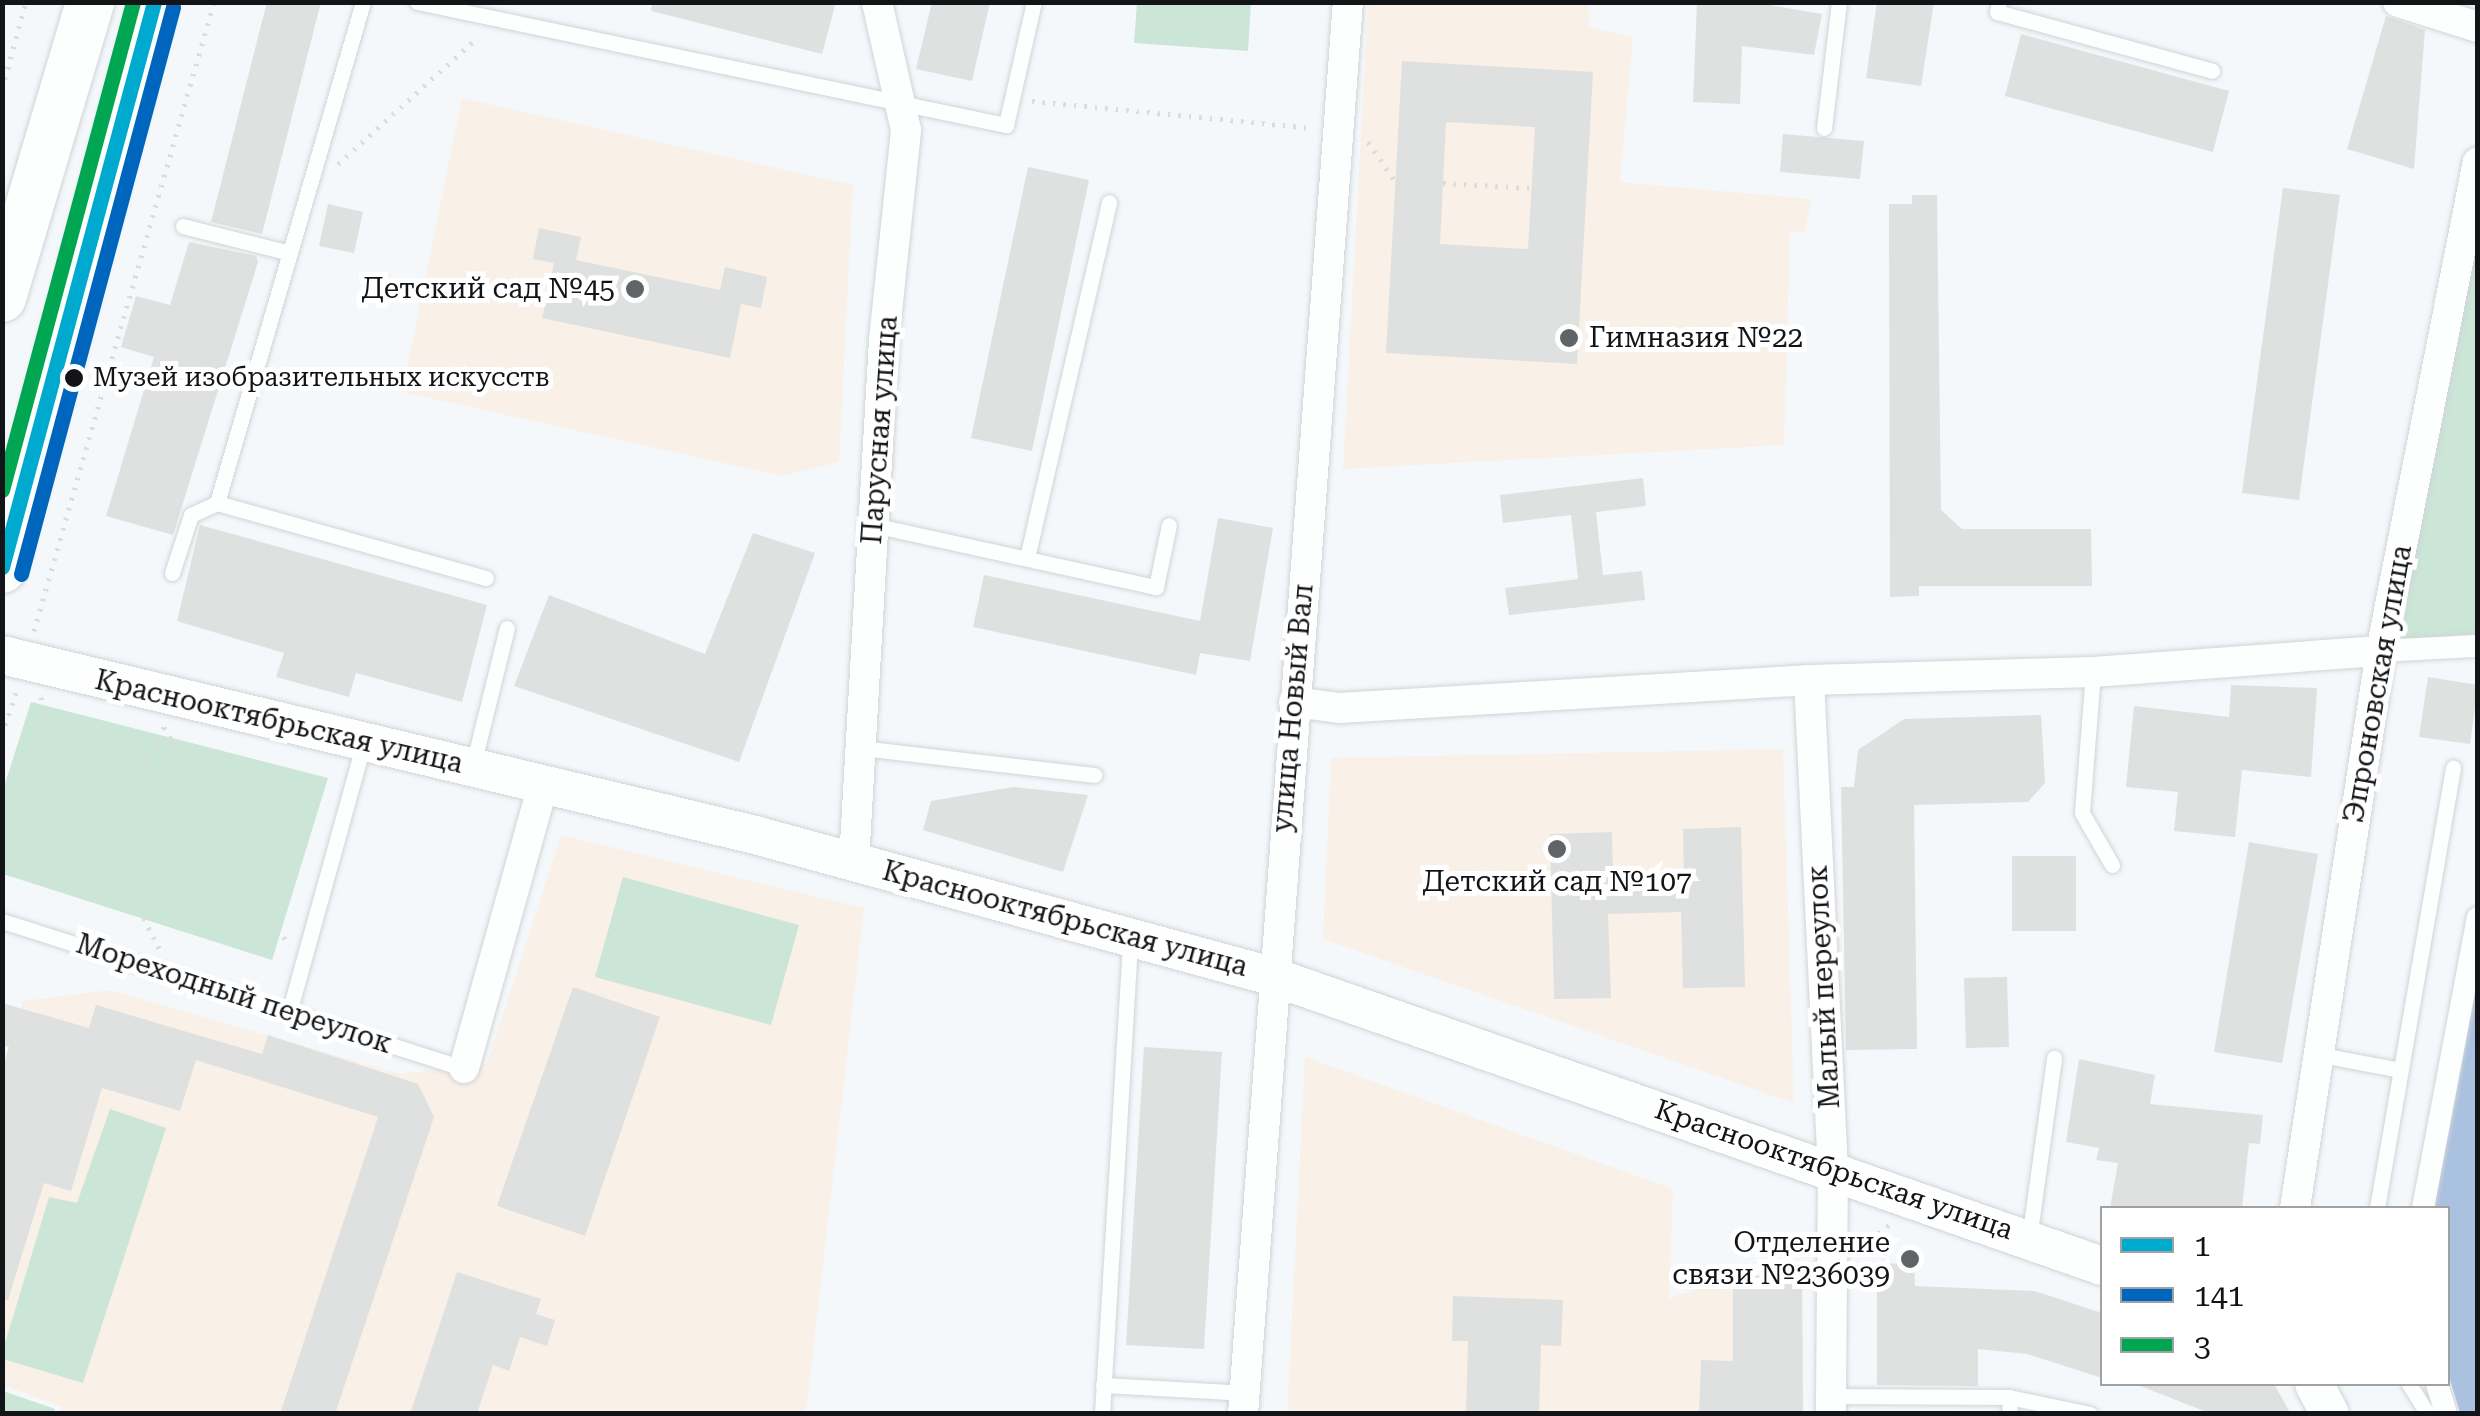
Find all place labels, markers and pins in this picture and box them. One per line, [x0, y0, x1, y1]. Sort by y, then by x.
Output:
place label: Детский сад №45 [361, 272, 615, 306]
marker: Детский сад №45 [624, 278, 646, 300]
place label: Гимназия №22 [1589, 321, 1803, 355]
marker: Гимназия №22 [1558, 327, 1580, 349]
place label: Музей изобразительных искусств [93, 362, 550, 394]
marker: Музей изобразительных искусств [64, 368, 84, 388]
marker: Детский сад №107 [1546, 838, 1568, 860]
place label: Детский сад №107 [1422, 865, 1692, 899]
place label: Отделение связи №236039 [1672, 1226, 1890, 1292]
marker: Отделение связи №236039 [1899, 1248, 1921, 1270]

